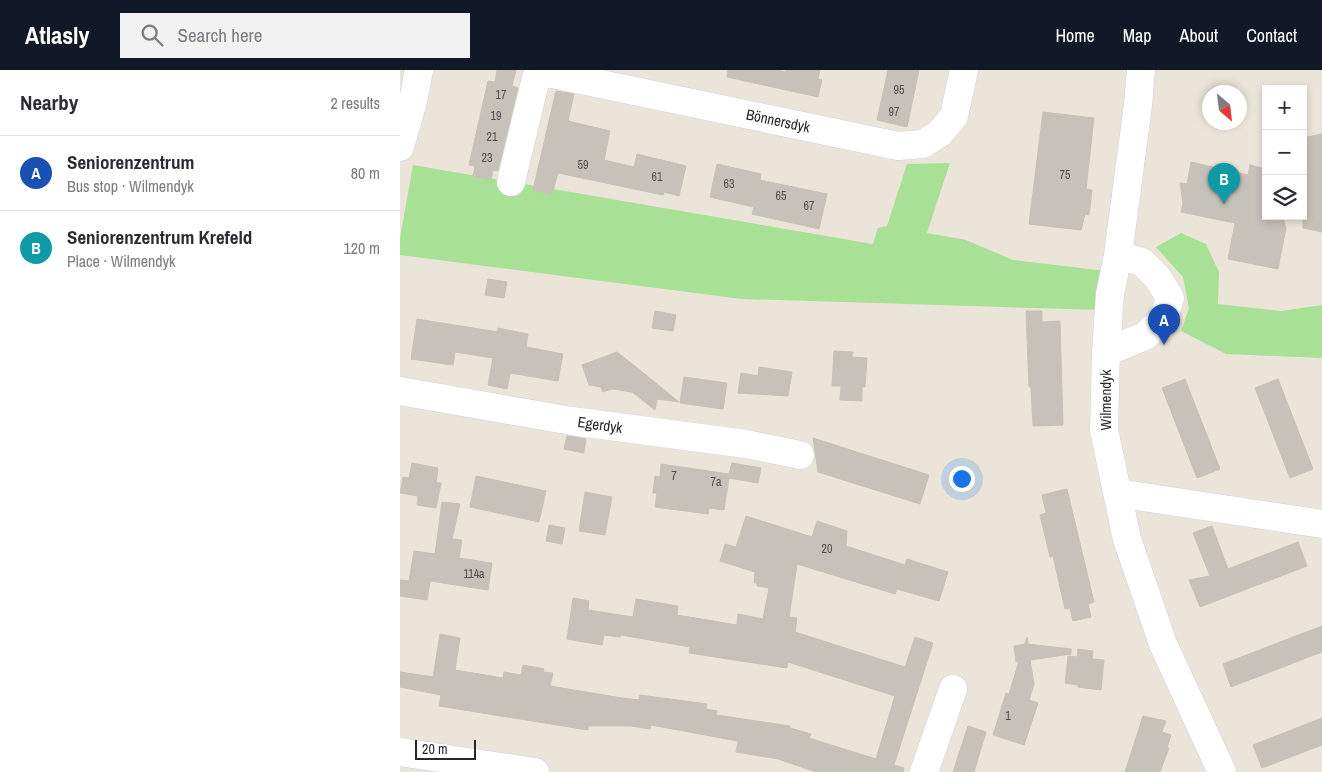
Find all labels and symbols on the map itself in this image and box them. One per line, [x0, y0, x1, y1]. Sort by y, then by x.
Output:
house number: 95 [894, 82, 905, 98]
north arrow [1202, 85, 1247, 130]
house number: 17 [496, 87, 507, 103]
street label: Bönnersdyk [744, 103, 813, 138]
house number: 97 [889, 104, 900, 120]
house number: 19 [491, 108, 501, 124]
house number: 21 [487, 129, 498, 145]
house number: 23 [482, 150, 492, 166]
house number: 59 [578, 157, 588, 173]
pin: B [1208, 163, 1240, 204]
house number: 75 [1060, 167, 1071, 183]
house number: 61 [652, 169, 663, 185]
house number: 63 [724, 176, 734, 192]
house number: 65 [776, 188, 787, 204]
house number: 67 [804, 198, 815, 214]
pin: A [1148, 304, 1180, 345]
street label: Wilmendyk [1095, 369, 1116, 430]
street label: Egerdyk [576, 411, 625, 438]
your location [949, 466, 975, 492]
house number: 7 [671, 468, 677, 484]
house number: 7a [711, 474, 722, 490]
house number: 20 [822, 541, 832, 557]
house number: 114a [463, 566, 485, 582]
house number: 1 [1005, 708, 1011, 724]
scale bar [415, 737, 476, 760]

